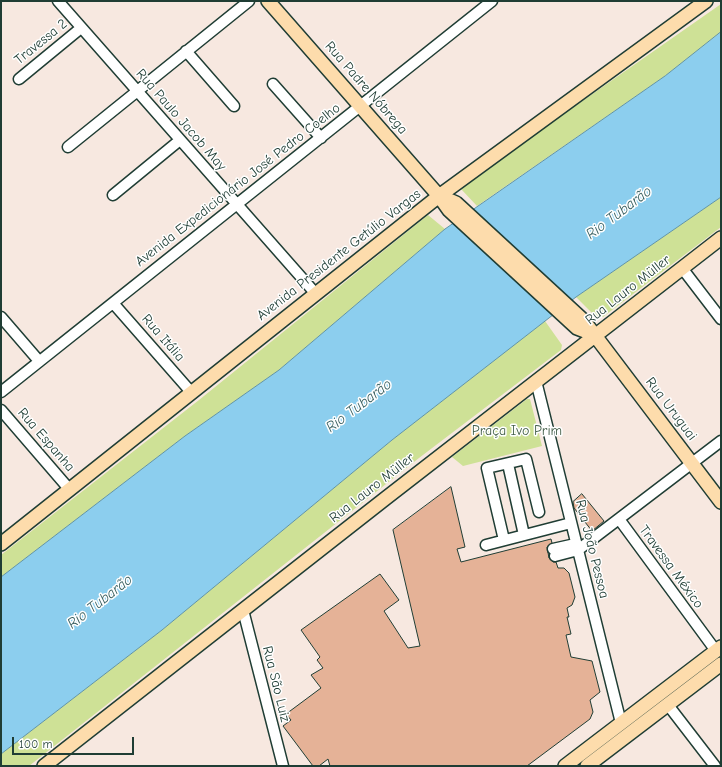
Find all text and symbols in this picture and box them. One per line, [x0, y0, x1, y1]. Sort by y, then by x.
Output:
street label: Travessa 2 [11, 16, 71, 68]
street label: Rua Padre Nóbrega [321, 38, 411, 138]
street label: Rua Paulo Jacob May [132, 66, 230, 174]
street label: Avenida Expedicionário José Pedro Coelho [132, 100, 344, 270]
water label: Rio Tubarão [583, 182, 655, 244]
street label: Avenida Presidente Getúlio Vargas [254, 186, 424, 324]
street label: Rua Lauro Müller [582, 252, 674, 328]
street label: Rua Itália [138, 311, 188, 365]
street label: Rua Uruguai [642, 374, 700, 444]
water label: Rio Tubarão [323, 375, 395, 437]
street label: Rua Espanha [14, 405, 78, 475]
park label: Praça Ivo Prim [472, 423, 562, 439]
street label: Rua Lauro Müller [326, 450, 418, 526]
street label: Rua João Pessoa [572, 498, 612, 600]
street label: Travessa México [635, 522, 707, 612]
water label: Rio Tubarão [64, 571, 136, 633]
street label: Rua São Luiz [258, 644, 294, 724]
scale bar [14, 729, 136, 755]
text: 100 m [19, 737, 52, 751]

